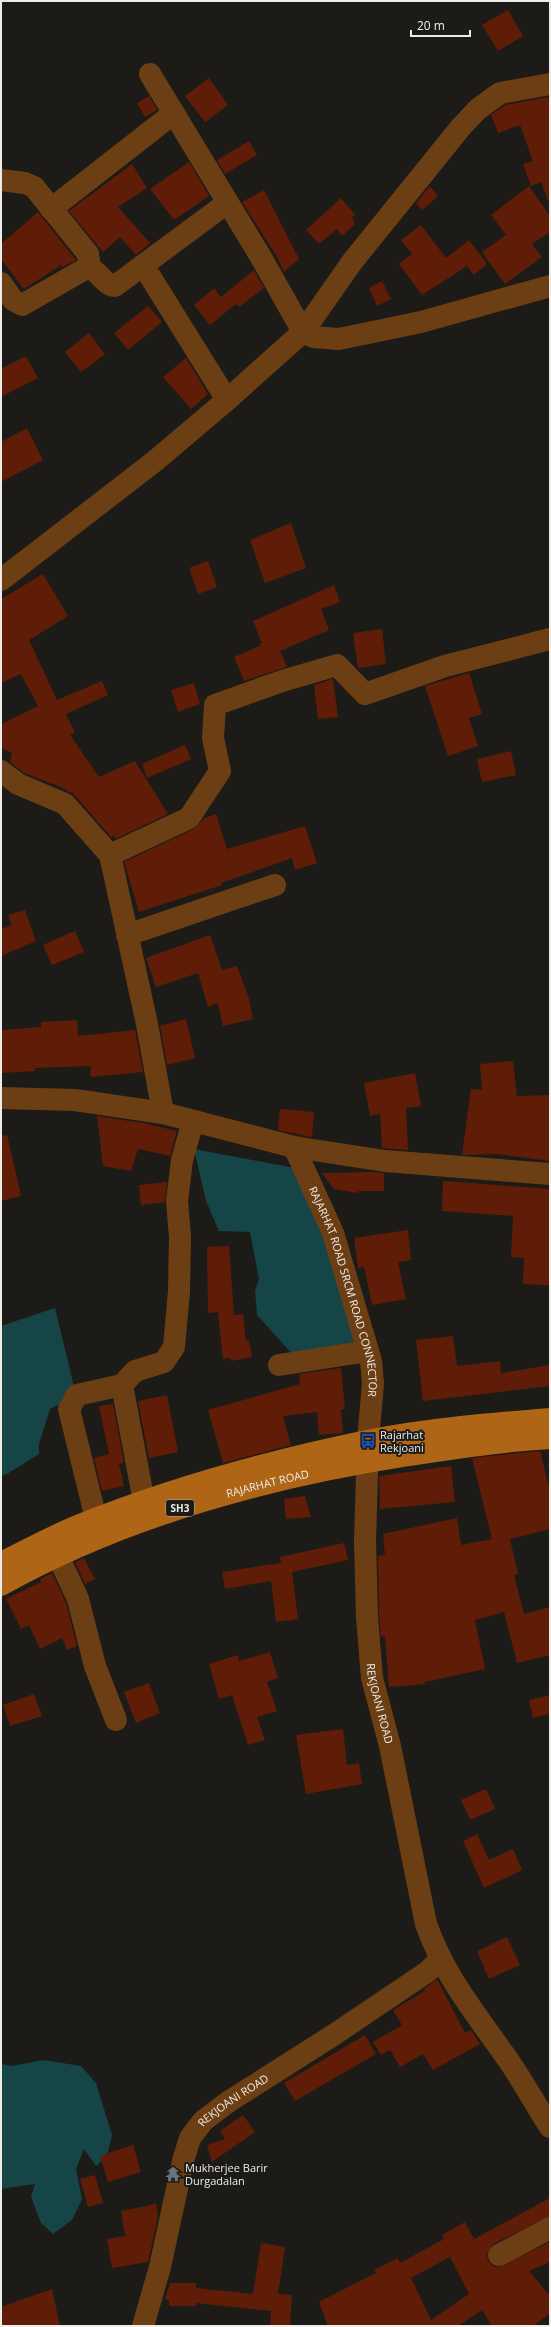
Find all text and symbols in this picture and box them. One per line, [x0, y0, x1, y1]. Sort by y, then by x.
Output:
scale bar [411, 12, 470, 38]
text: 20 m [417, 17, 445, 34]
street label: RAJARHAT ROAD SRCM ROAD CONNECTOR [306, 1184, 381, 1398]
place label: Rajarhat Rekjoani [380, 1427, 424, 1455]
bus stop icon: Rajarhat Rekjoani [359, 1432, 377, 1450]
street label: RAJARHAT ROAD [224, 1466, 310, 1501]
road number: SH3 [166, 1500, 194, 1516]
street label: REKJOANI ROAD [364, 1663, 397, 1745]
street label: REKJOANI ROAD [194, 2070, 271, 2129]
place label: Mukherjee Barir Durgadalan [185, 2160, 268, 2188]
temple icon: Mukherjee Barir Durgadalan [164, 2165, 182, 2183]

